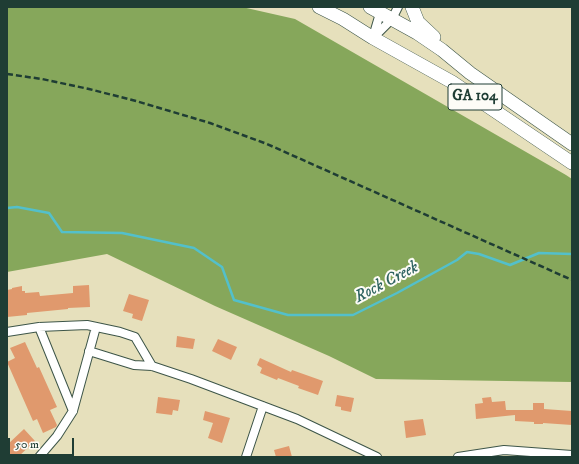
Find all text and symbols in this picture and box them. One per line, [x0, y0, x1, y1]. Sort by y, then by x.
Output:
road number: GA 104 [448, 84, 502, 110]
water label: Rock Creek [352, 258, 422, 308]
scale bar [10, 430, 76, 456]
text: 50 m [15, 437, 39, 452]

